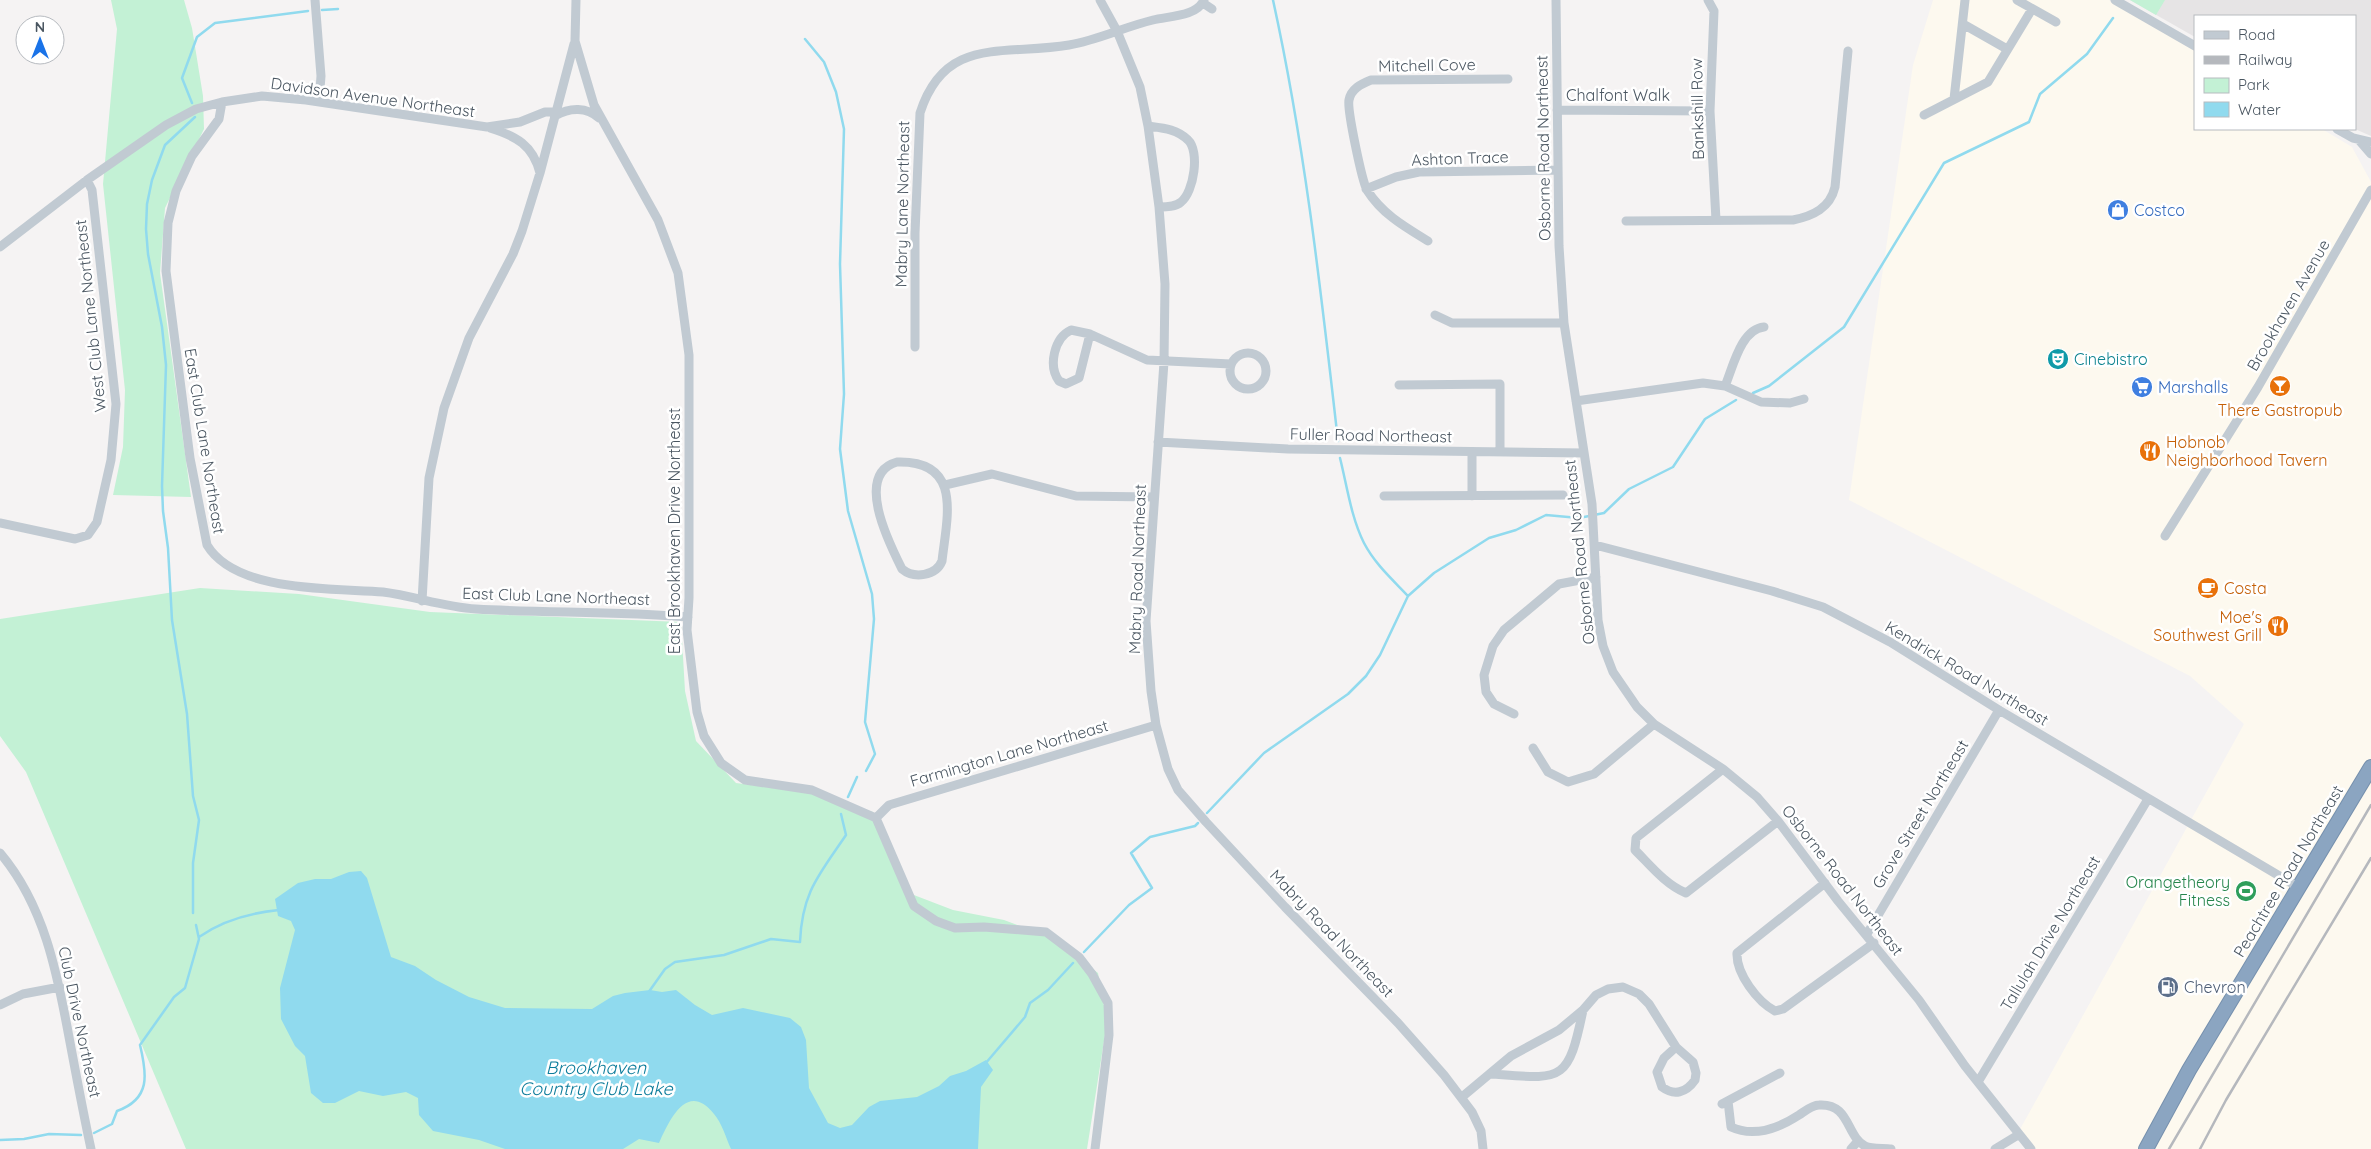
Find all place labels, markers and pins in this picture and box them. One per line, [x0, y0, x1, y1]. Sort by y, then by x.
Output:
shop icon: Costco [2106, 198, 2130, 222]
place label: Costco [2134, 200, 2185, 220]
theatre icon: Cinebistro [2046, 347, 2070, 371]
place label: Cinebistro [2074, 349, 2148, 369]
bar icon: There Gastropub [2268, 374, 2292, 398]
supermarket icon: Marshalls [2130, 375, 2154, 399]
place label: Marshalls [2158, 377, 2228, 397]
place label: There Gastropub [2218, 400, 2342, 420]
place label: Hobnob Neighborhood Tavern [2166, 432, 2328, 470]
restaurant icon: Hobnob Neighborhood Tavern [2138, 439, 2162, 463]
cafe icon: Costa [2196, 576, 2220, 600]
place label: Costa [2224, 578, 2267, 598]
place label: Moe's Southwest Grill [2153, 607, 2262, 645]
restaurant icon: Moe's Southwest Grill [2266, 614, 2290, 638]
place label: Orangetheory Fitness [2126, 872, 2230, 910]
sports icon: Orangetheory Fitness [2234, 879, 2258, 903]
fuel station icon: Chevron [2156, 975, 2180, 999]
place label: Chevron [2184, 977, 2246, 997]

